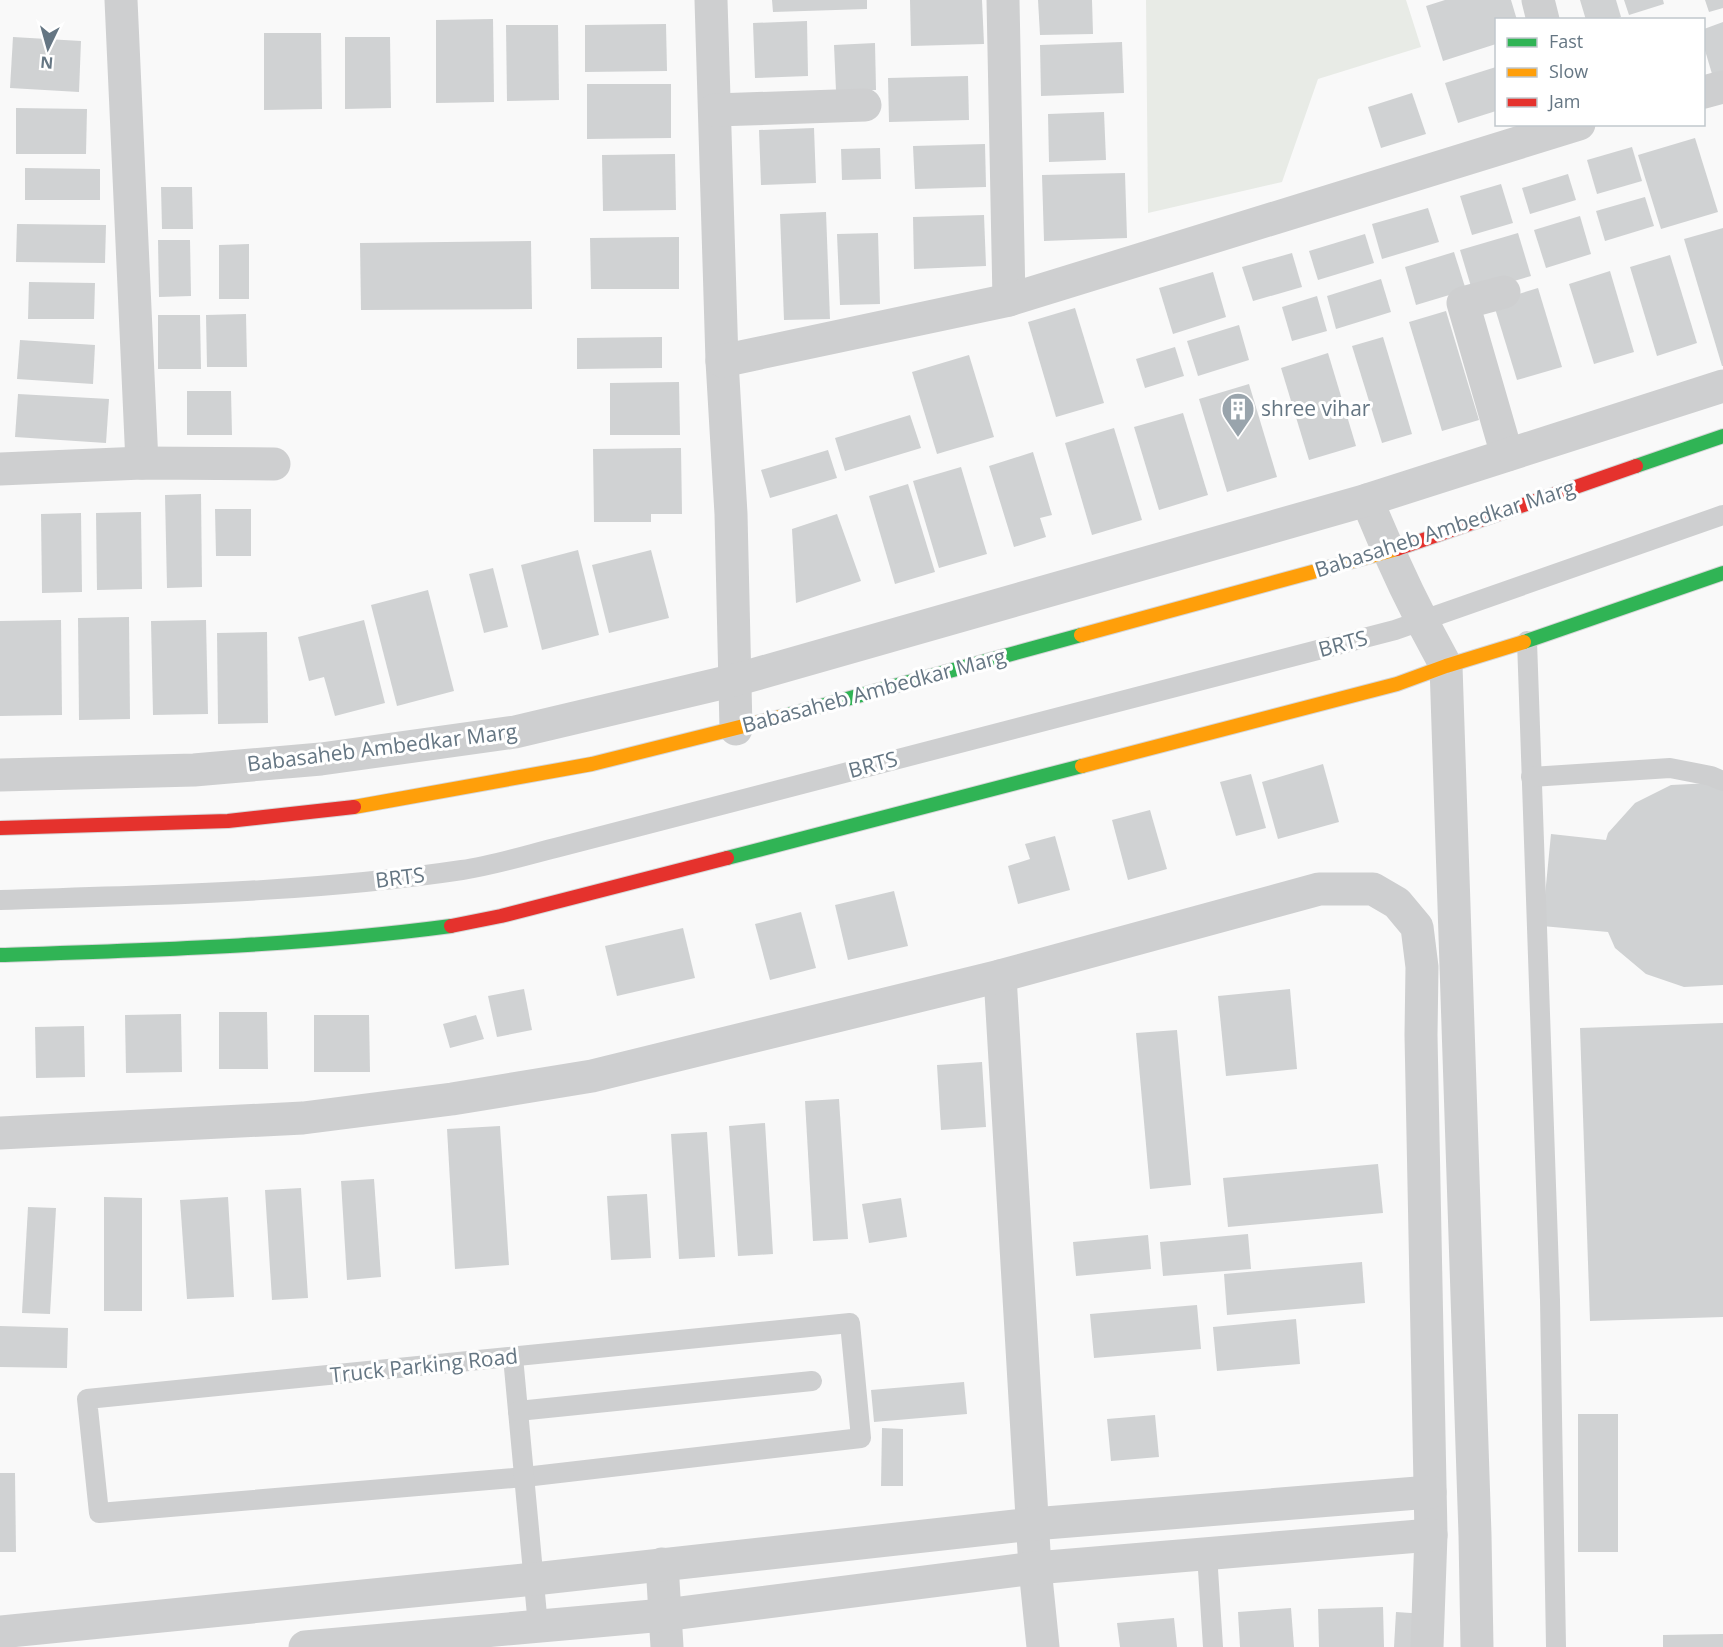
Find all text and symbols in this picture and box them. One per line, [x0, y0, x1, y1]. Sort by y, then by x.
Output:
north arrow [18, 18, 78, 78]
legend [1495, 18, 1705, 126]
text: Fast [1549, 29, 1583, 53]
text: N [39, 51, 54, 74]
text: Slow [1549, 59, 1588, 83]
text: Jam [1547, 89, 1581, 113]
building icon: shree vihar [1220, 391, 1256, 438]
place label: shree vihar [1261, 394, 1371, 422]
street label: Babasaheb Ambedkar Marg [1311, 473, 1578, 583]
street label: BRTS [1315, 623, 1370, 663]
street label: Babasaheb Ambedkar Marg [739, 641, 1009, 739]
street label: Babasaheb Ambedkar Marg [245, 717, 519, 777]
street label: BRTS [845, 744, 900, 784]
street label: BRTS [374, 860, 426, 894]
street label: Truck Parking Road [329, 1341, 519, 1389]

